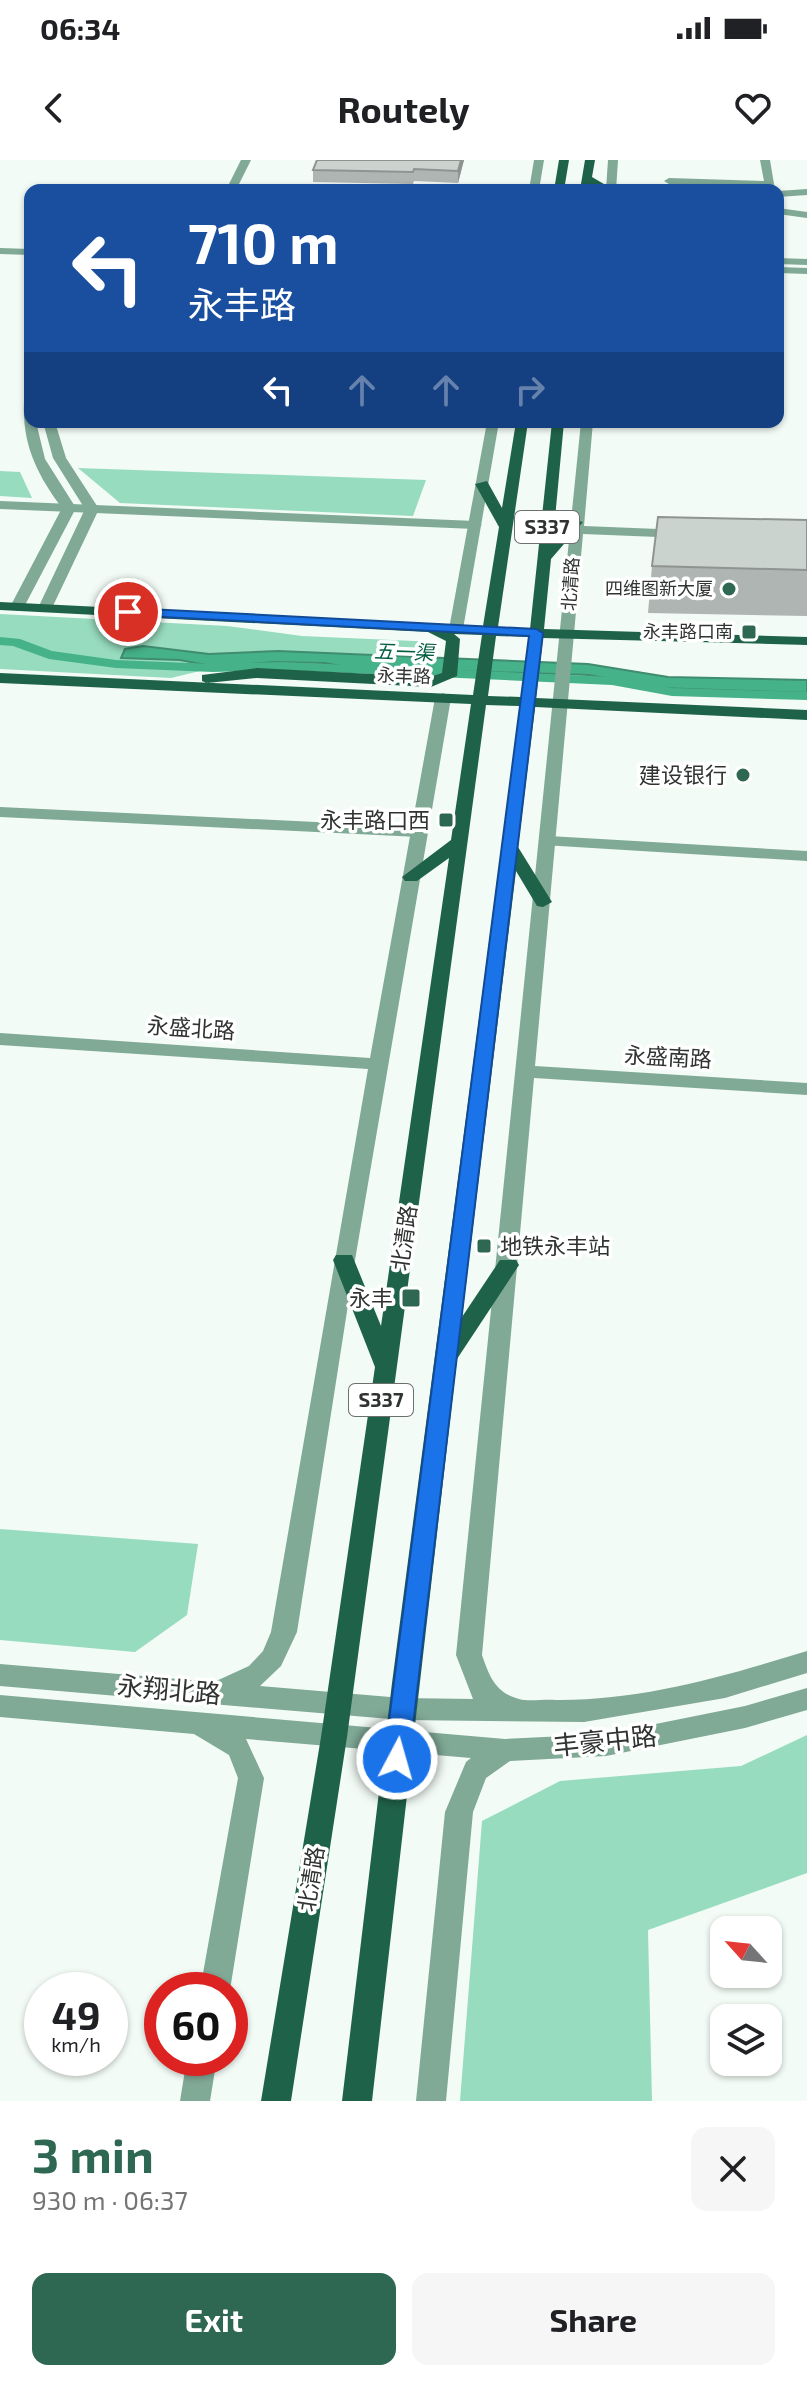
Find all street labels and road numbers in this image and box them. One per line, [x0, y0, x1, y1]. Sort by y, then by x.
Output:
road number: S337 [515, 511, 579, 543]
street label: 北清路 [557, 556, 583, 612]
street label: 永丰路 [377, 663, 431, 687]
street label: 永盛北路 [146, 1011, 236, 1043]
street label: 永盛南路 [623, 1041, 713, 1071]
street label: 北清路 [386, 1203, 420, 1272]
road number: S337 [349, 1384, 413, 1416]
street label: 永翔北路 [116, 1669, 222, 1708]
street label: 丰豪中路 [552, 1719, 658, 1760]
street label: 北清路 [292, 1844, 328, 1913]

